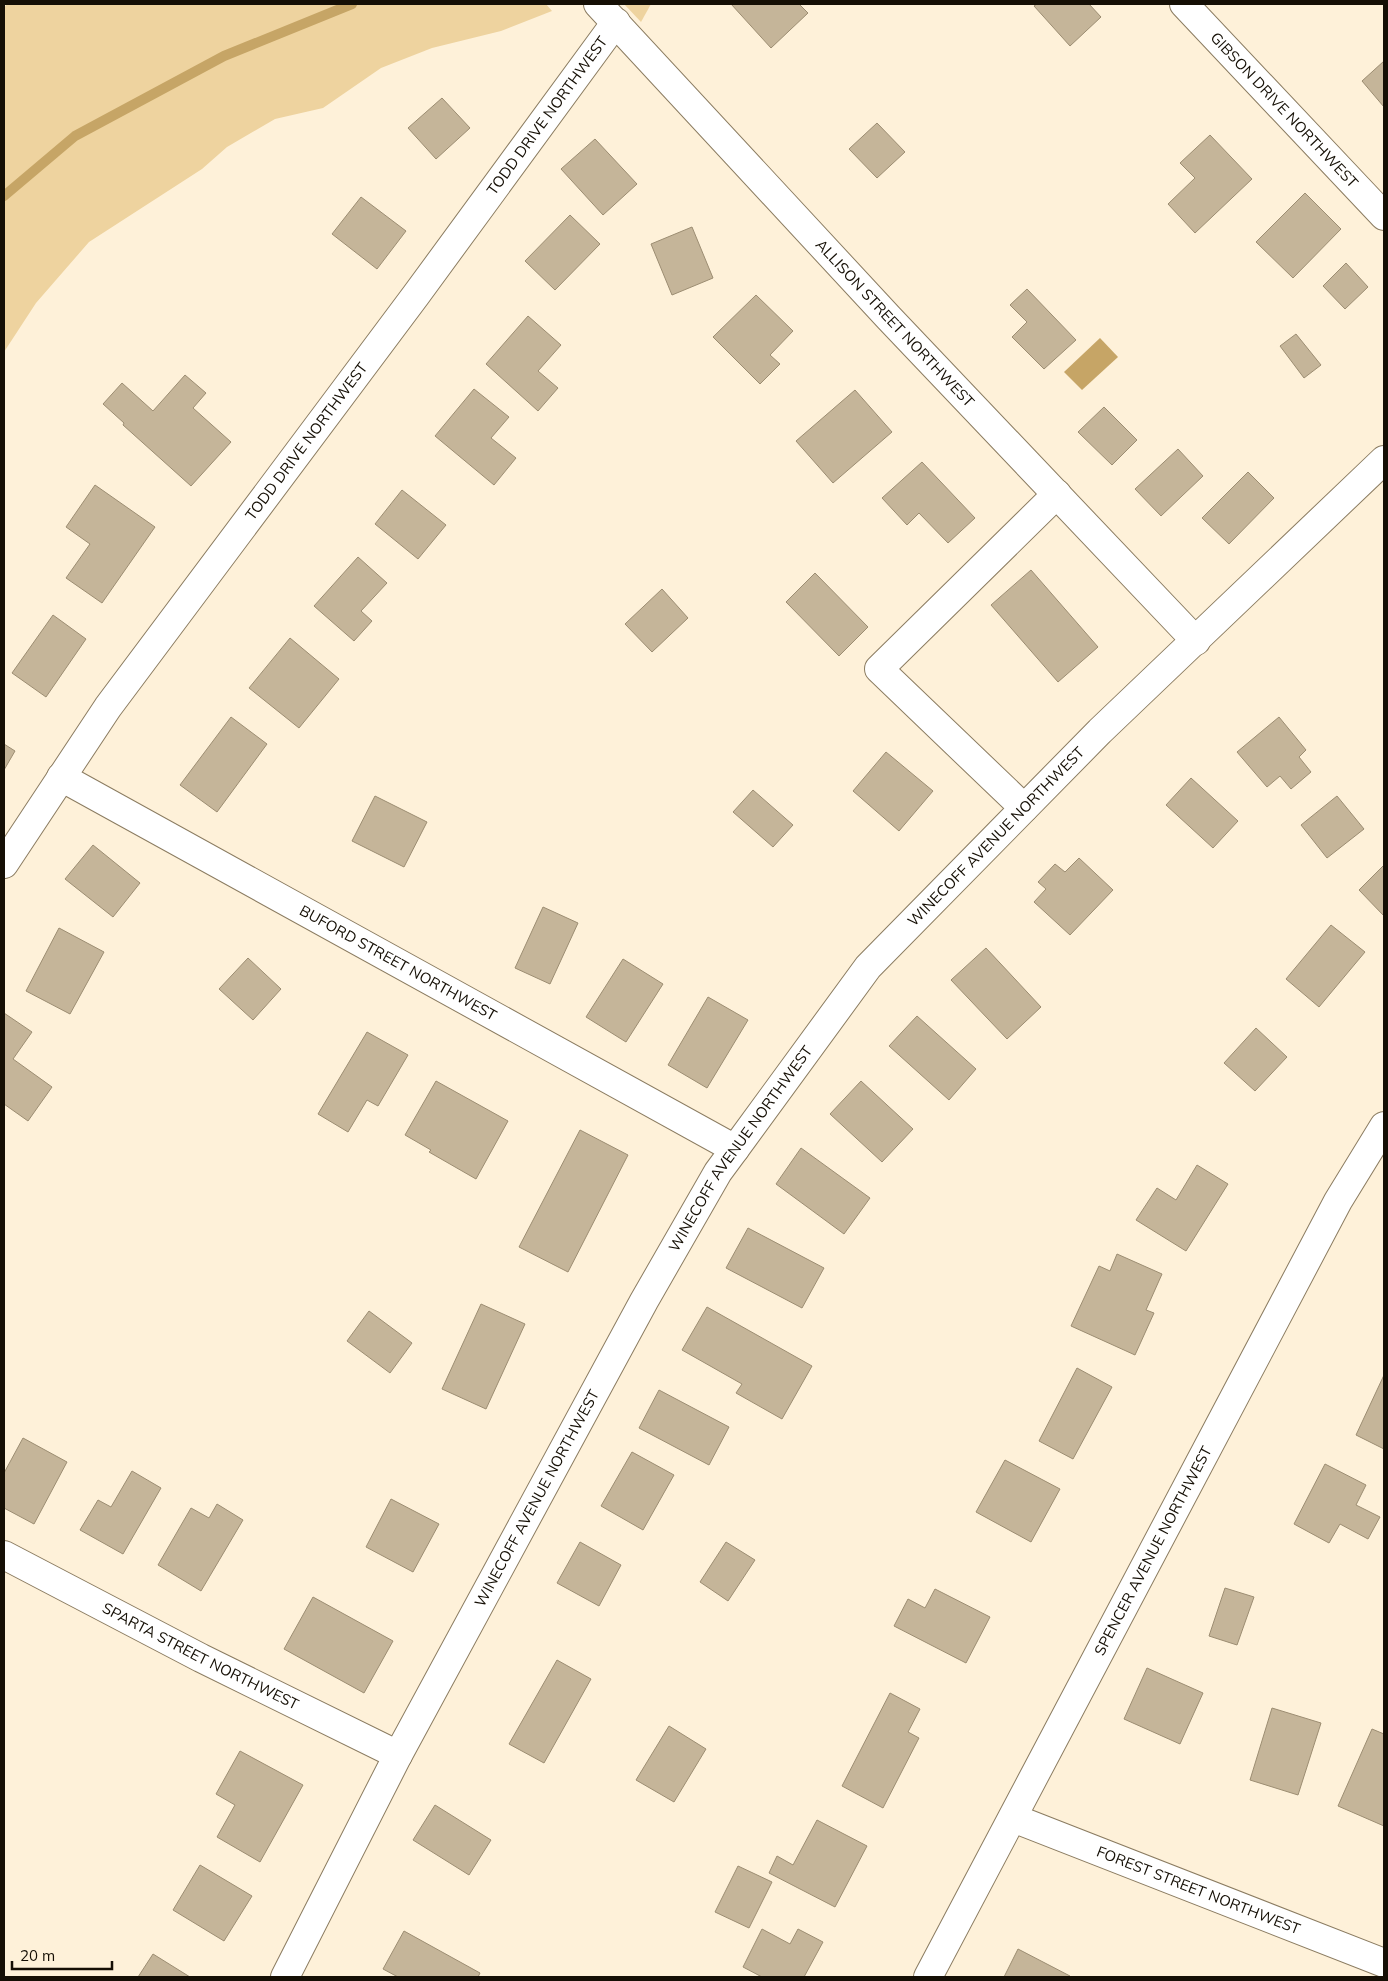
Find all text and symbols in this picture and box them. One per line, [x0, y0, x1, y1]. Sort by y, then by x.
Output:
street label: GIBSON DRIVE NORTHWEST [1207, 28, 1362, 192]
street label: TODD DRIVE NORTHWEST [483, 32, 611, 198]
street label: ALLISON STREET NORTHWEST [812, 235, 979, 411]
street label: TODD DRIVE NORTHWEST [241, 358, 371, 524]
street label: WINECOFF AVENUE NORTHWEST [903, 742, 1088, 930]
street label: BUFORD STREET NORTHWEST [296, 901, 500, 1025]
street label: WINECOFF AVENUE NORTHWEST [664, 1042, 816, 1255]
street label: WINECOFF AVENUE NORTHWEST [470, 1386, 603, 1610]
street label: SPENCER AVENUE NORTHWEST [1090, 1443, 1216, 1659]
street label: SPARTA STREET NORTHWEST [99, 1598, 302, 1714]
street label: FOREST STREET NORTHWEST [1094, 1842, 1303, 1938]
scale bar [12, 1938, 112, 1970]
text: 20 m [20, 1946, 55, 1965]

